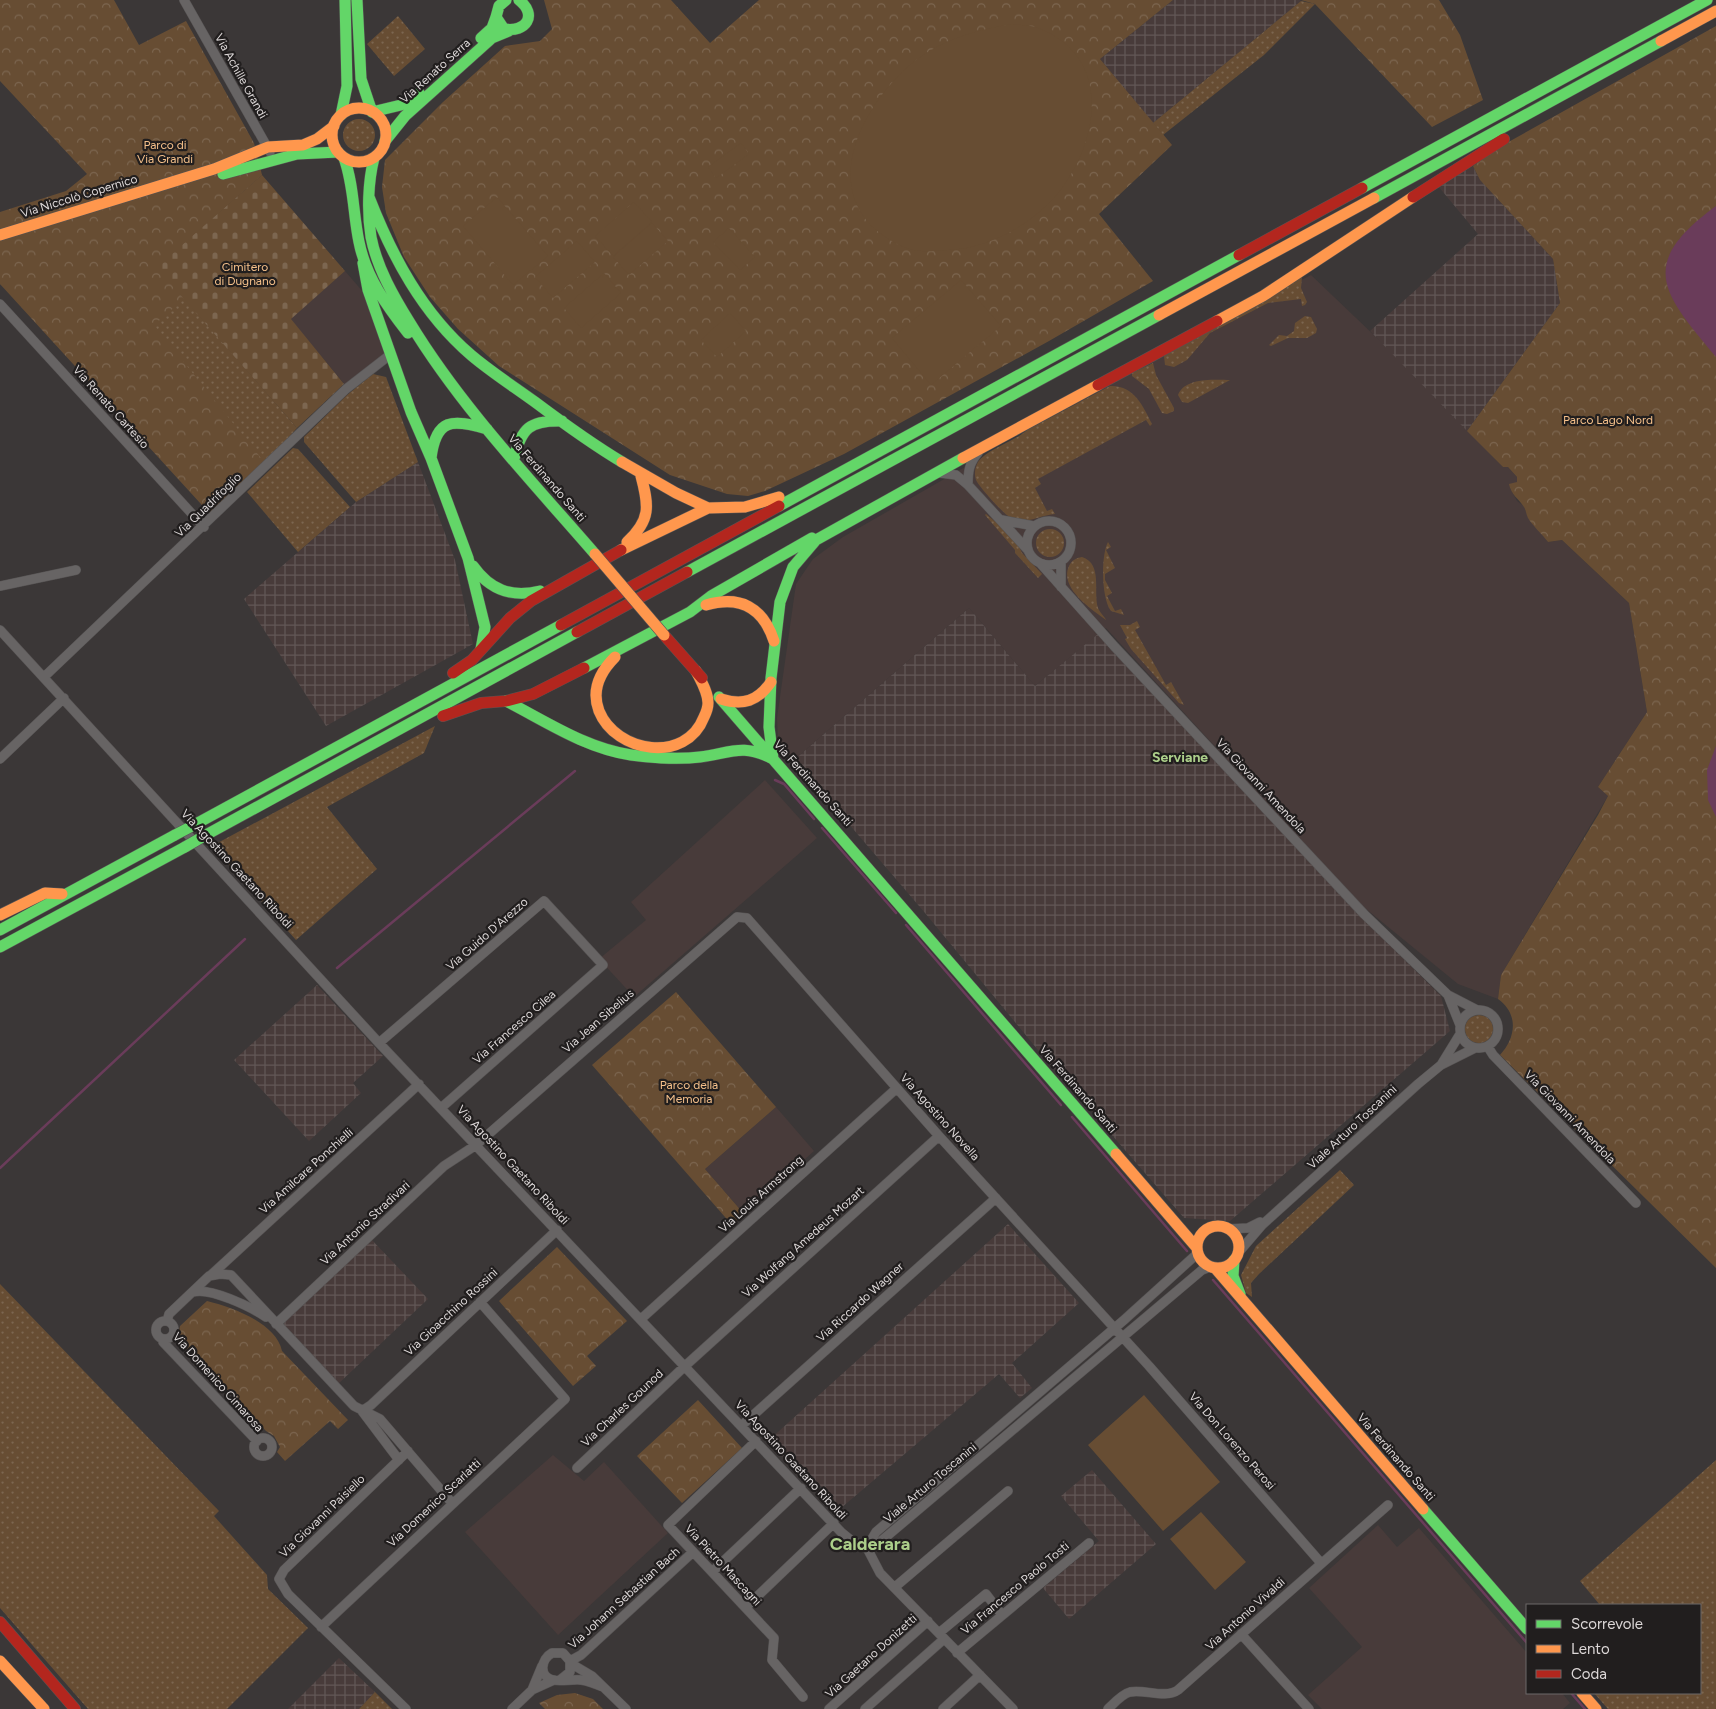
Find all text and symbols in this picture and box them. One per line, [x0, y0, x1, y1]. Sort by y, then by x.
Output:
street label: Via Achille Grandi [212, 31, 270, 121]
street label: Via Renato Serra [397, 36, 473, 106]
park label: Parco di Via Grandi [137, 138, 193, 166]
street label: Via Niccolò Copernico [19, 172, 139, 220]
park label: Cimitero di Dugnano [214, 260, 276, 288]
street label: Via Renato Cartesio [70, 363, 152, 451]
park label: Parco Lago Nord [1563, 413, 1653, 427]
street label: Via Ferdinando Santi [505, 432, 589, 524]
street label: Via Quadrifoglio [172, 470, 244, 540]
street label: Via Giovanni Amendola [1213, 736, 1309, 836]
street label: Via Ferdinando Santi [771, 737, 855, 829]
district label: Serviane [1152, 749, 1208, 766]
street label: Via Agostino Gaetano Riboldi [178, 807, 296, 931]
street label: Via Guido D'Arezzo [443, 895, 531, 973]
street label: Via Jean Sibelius [559, 986, 637, 1056]
street label: Via Francesco Cilea [470, 987, 558, 1067]
street label: Via Ferdinando Santi [1036, 1043, 1120, 1135]
street label: Via Giovanni Amendola [1522, 1067, 1618, 1167]
street label: Via Agostino Novella [897, 1071, 983, 1163]
park label: Parco della Memoria [660, 1078, 718, 1106]
street label: Viale Arturo Toscanini [1305, 1082, 1399, 1172]
street label: Via Agostino Gaetano Riboldi [454, 1103, 572, 1227]
street label: Via Amilcare Ponchielli [256, 1125, 356, 1217]
street label: Via Louis Armstrong [716, 1152, 806, 1236]
street label: Via Antonio Stradivari [317, 1178, 413, 1268]
street label: Via Wolfang Amedeus Mozart [739, 1183, 867, 1301]
street label: Via Riccardo Wagner [814, 1259, 906, 1345]
street label: Via Gioacchino Rossini [402, 1265, 500, 1359]
street label: Via Domenico Cimarosa [170, 1330, 266, 1434]
street label: Via Charles Gounod [578, 1366, 666, 1450]
street label: Via Don Lorenzo Perosi [1186, 1390, 1278, 1492]
street label: Via Agostino Gaetano Riboldi [732, 1398, 850, 1522]
street label: Via Ferdinando Santi [1354, 1411, 1438, 1503]
street label: Viale Arturo Toscanini [881, 1440, 979, 1526]
street label: Via Domenico Scarlatti [384, 1456, 484, 1550]
street label: Via Giovanni Paisiello [276, 1472, 368, 1560]
street label: Via Pietro Mascagni [682, 1521, 764, 1609]
district label: Calderara [830, 1533, 910, 1555]
street label: Via Francesco Paolo Tosti [958, 1539, 1072, 1637]
street label: Via Johann Sebastian Bach [565, 1544, 683, 1652]
street label: Via Antonio Vivaldi [1203, 1575, 1287, 1653]
legend [1526, 1604, 1701, 1694]
street label: Via Gaetano Donizetti [822, 1611, 920, 1701]
text: Scorrevole [1571, 1615, 1643, 1633]
text: Lento [1571, 1640, 1610, 1658]
text: Coda [1571, 1665, 1607, 1683]

